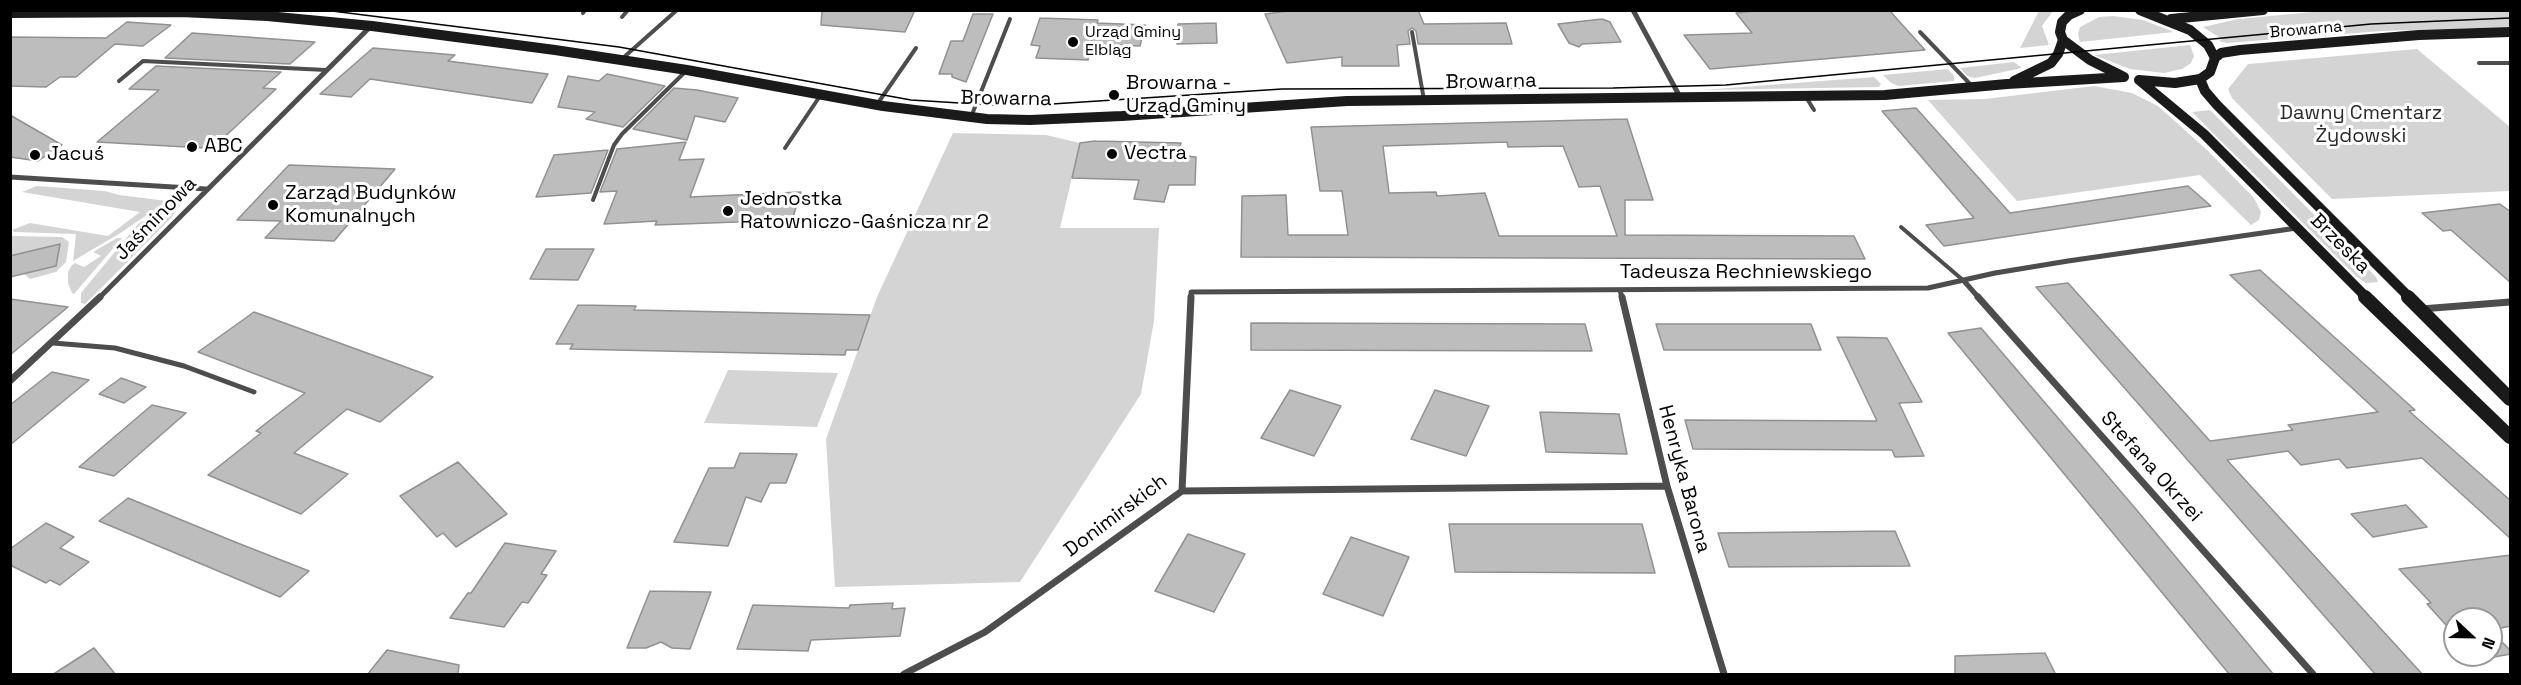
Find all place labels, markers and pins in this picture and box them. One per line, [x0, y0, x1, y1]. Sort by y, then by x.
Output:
place label: Urząd Gminy Elbląg [1085, 23, 1181, 61]
marker: Urząd Gminy Elbląg [1066, 35, 1080, 49]
place label: Browarna - Urząd Gminy [1126, 72, 1246, 119]
marker: Browarna - Urząd Gminy [1107, 88, 1121, 102]
place label: ABC [204, 135, 243, 159]
marker: ABC [185, 140, 199, 154]
place label: Vectra [1124, 142, 1187, 166]
place label: Jacuś [47, 143, 104, 167]
marker: Vectra [1105, 147, 1119, 161]
marker: Jacuś [28, 148, 42, 162]
place label: Zarząd Budynków Komunalnych [285, 182, 456, 229]
place label: Jednostka Ratowniczo-Gaśnicza nr 2 [740, 188, 989, 235]
marker: Zarząd Budynków Komunalnych [266, 198, 280, 212]
marker: Jednostka Ratowniczo-Gaśnicza nr 2 [721, 204, 735, 218]

